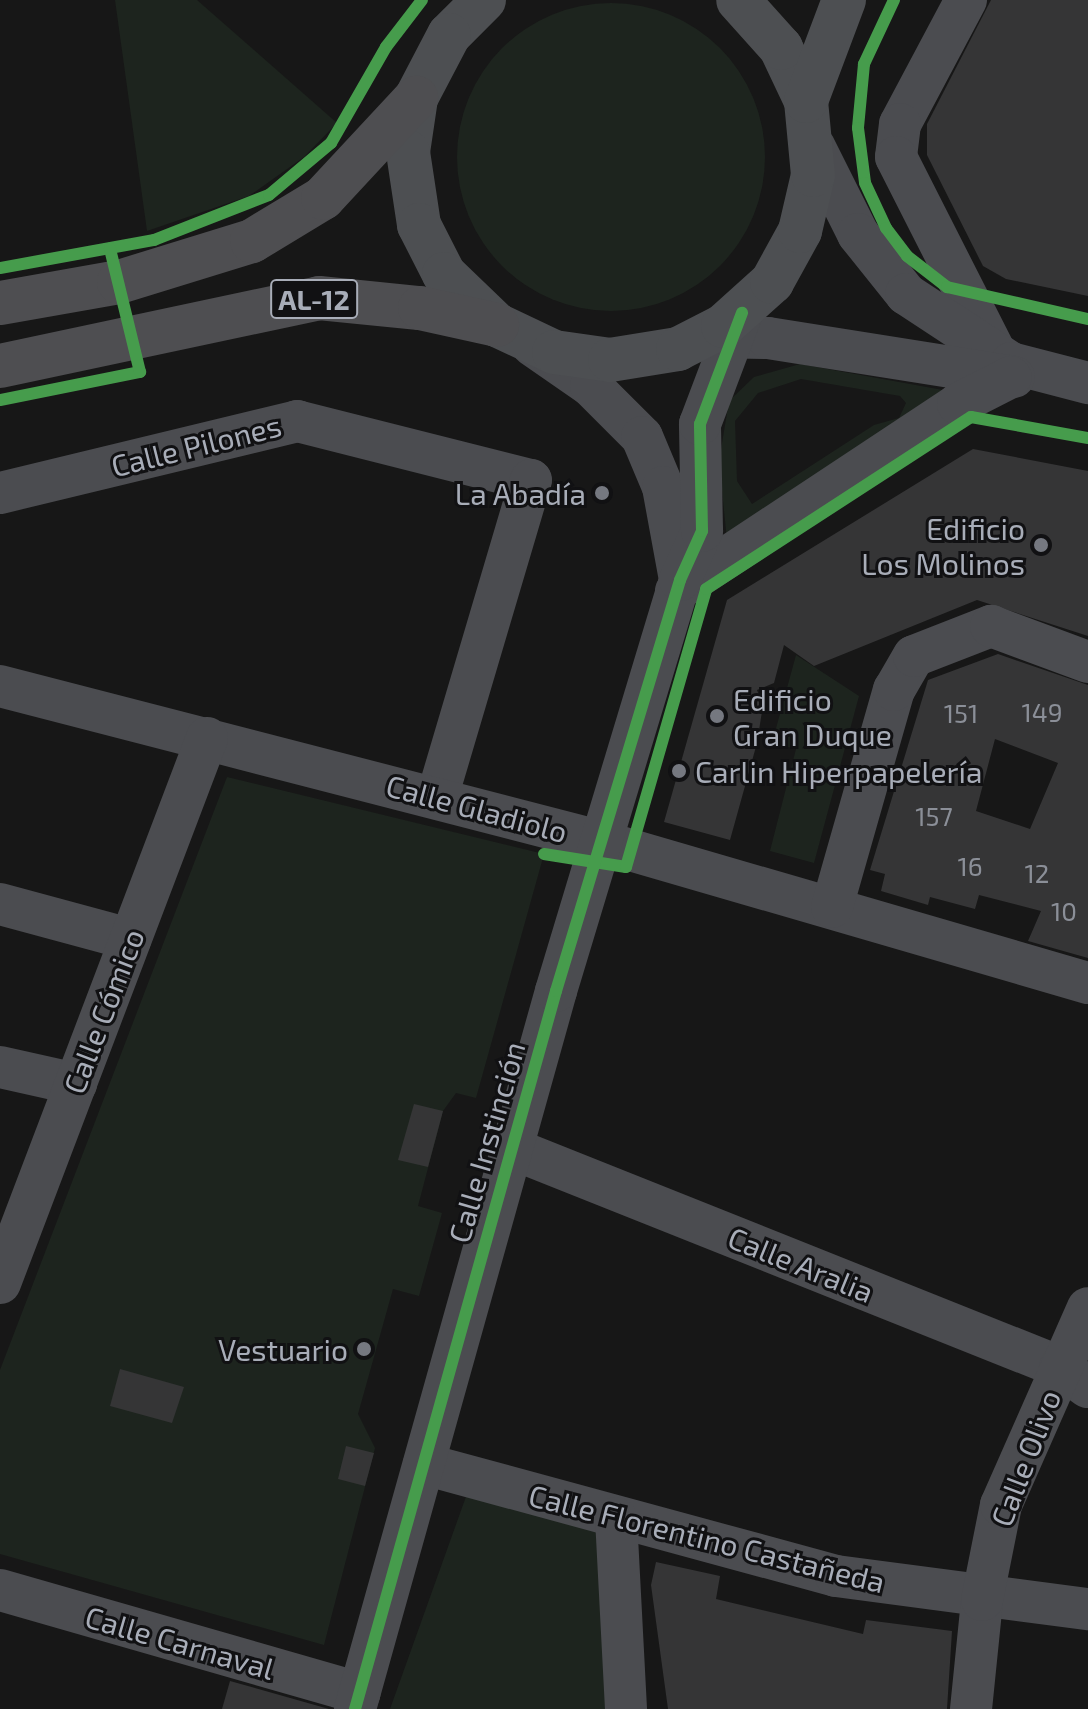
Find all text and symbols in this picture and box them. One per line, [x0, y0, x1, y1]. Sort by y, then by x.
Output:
road number: AL-12 [270, 275, 358, 323]
street label: Calle Pilones [107, 406, 285, 484]
place label: La Abadía [454, 475, 586, 511]
marker: La Abadía [593, 484, 611, 502]
place label: Edificio Los Molinos [861, 510, 1025, 580]
marker: Edificio Los Molinos [1032, 536, 1050, 554]
place label: Edificio Gran Duque [733, 681, 892, 752]
house number: 149 [1021, 696, 1063, 728]
house number: 151 [944, 697, 978, 729]
marker: Edificio Gran Duque [708, 707, 726, 725]
place label: Carlin Hiperpapelería [695, 753, 982, 789]
marker: Carlin Hiperpapelería [670, 762, 688, 780]
street label: Calle Gladiolo [382, 767, 572, 849]
house number: 157 [915, 800, 953, 832]
house number: 16 [957, 850, 983, 882]
house number: 12 [1025, 857, 1049, 889]
house number: 10 [1051, 895, 1077, 927]
street label: Calle Cómico [55, 924, 151, 1098]
street label: Calle Instinción [440, 1037, 532, 1247]
street label: Calle Aralia [723, 1218, 879, 1310]
place label: Vestuario [218, 1331, 348, 1367]
marker: Vestuario [355, 1340, 373, 1358]
street label: Calle Olivo [983, 1385, 1067, 1531]
street label: Calle Florentino Castañeda [525, 1476, 889, 1600]
street label: Calle Carnaval [81, 1598, 279, 1686]

